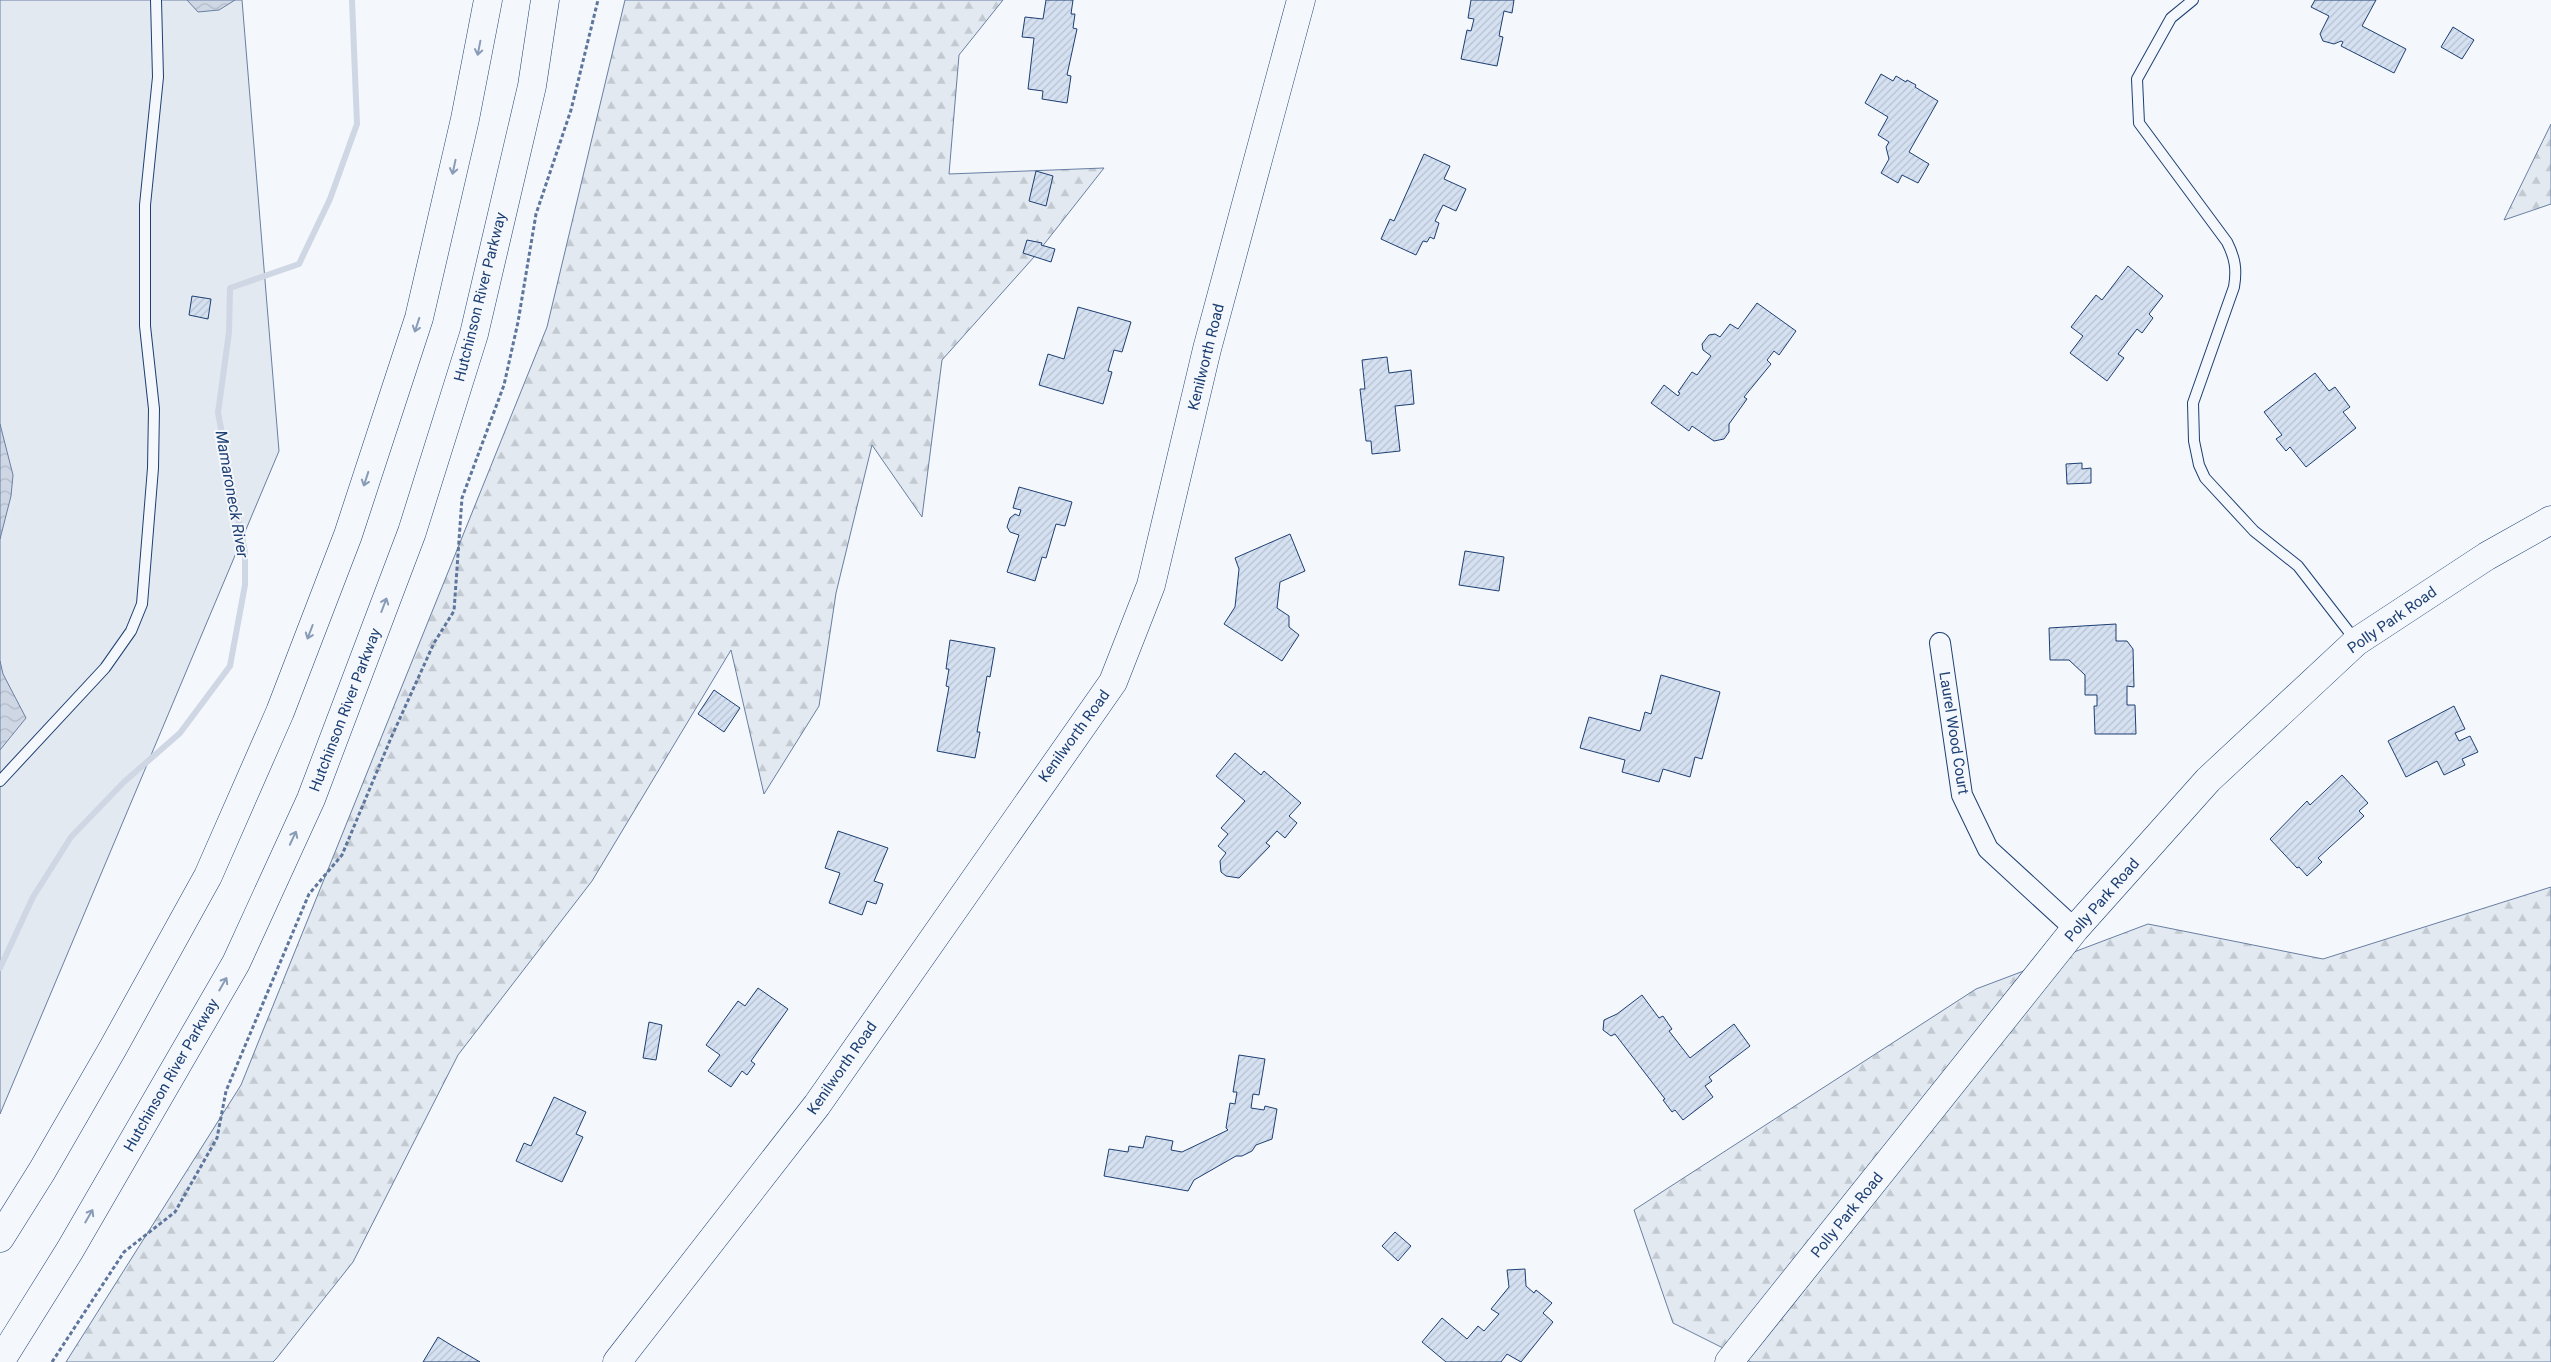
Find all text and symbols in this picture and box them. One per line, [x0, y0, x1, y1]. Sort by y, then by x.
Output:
one-way arrow [474, 40, 484, 56]
one-way arrow [449, 158, 459, 174]
street label: Hutchinson River Parkway [450, 211, 510, 383]
street label: Kenilworth Road [1184, 302, 1228, 412]
one-way arrow [411, 316, 421, 332]
water label: Mamaroneck River [211, 429, 253, 560]
one-way arrow [361, 471, 370, 487]
street label: Polly Park Road [2344, 583, 2440, 657]
one-way arrow [380, 598, 389, 613]
one-way arrow [305, 624, 315, 639]
street label: Hutchinson River Parkway [305, 626, 385, 794]
street label: Laurel Wood Court [1935, 670, 1973, 796]
street label: Kenilworth Road [1035, 686, 1113, 786]
one-way arrow [289, 831, 299, 846]
street label: Polly Park Road [2061, 855, 2143, 945]
one-way arrow [219, 978, 229, 992]
street label: Hutchinson River Parkway [120, 995, 222, 1155]
street label: Kenilworth Road [803, 1018, 881, 1118]
street label: Polly Park Road [1807, 1169, 1887, 1261]
one-way arrow [85, 1209, 95, 1223]

